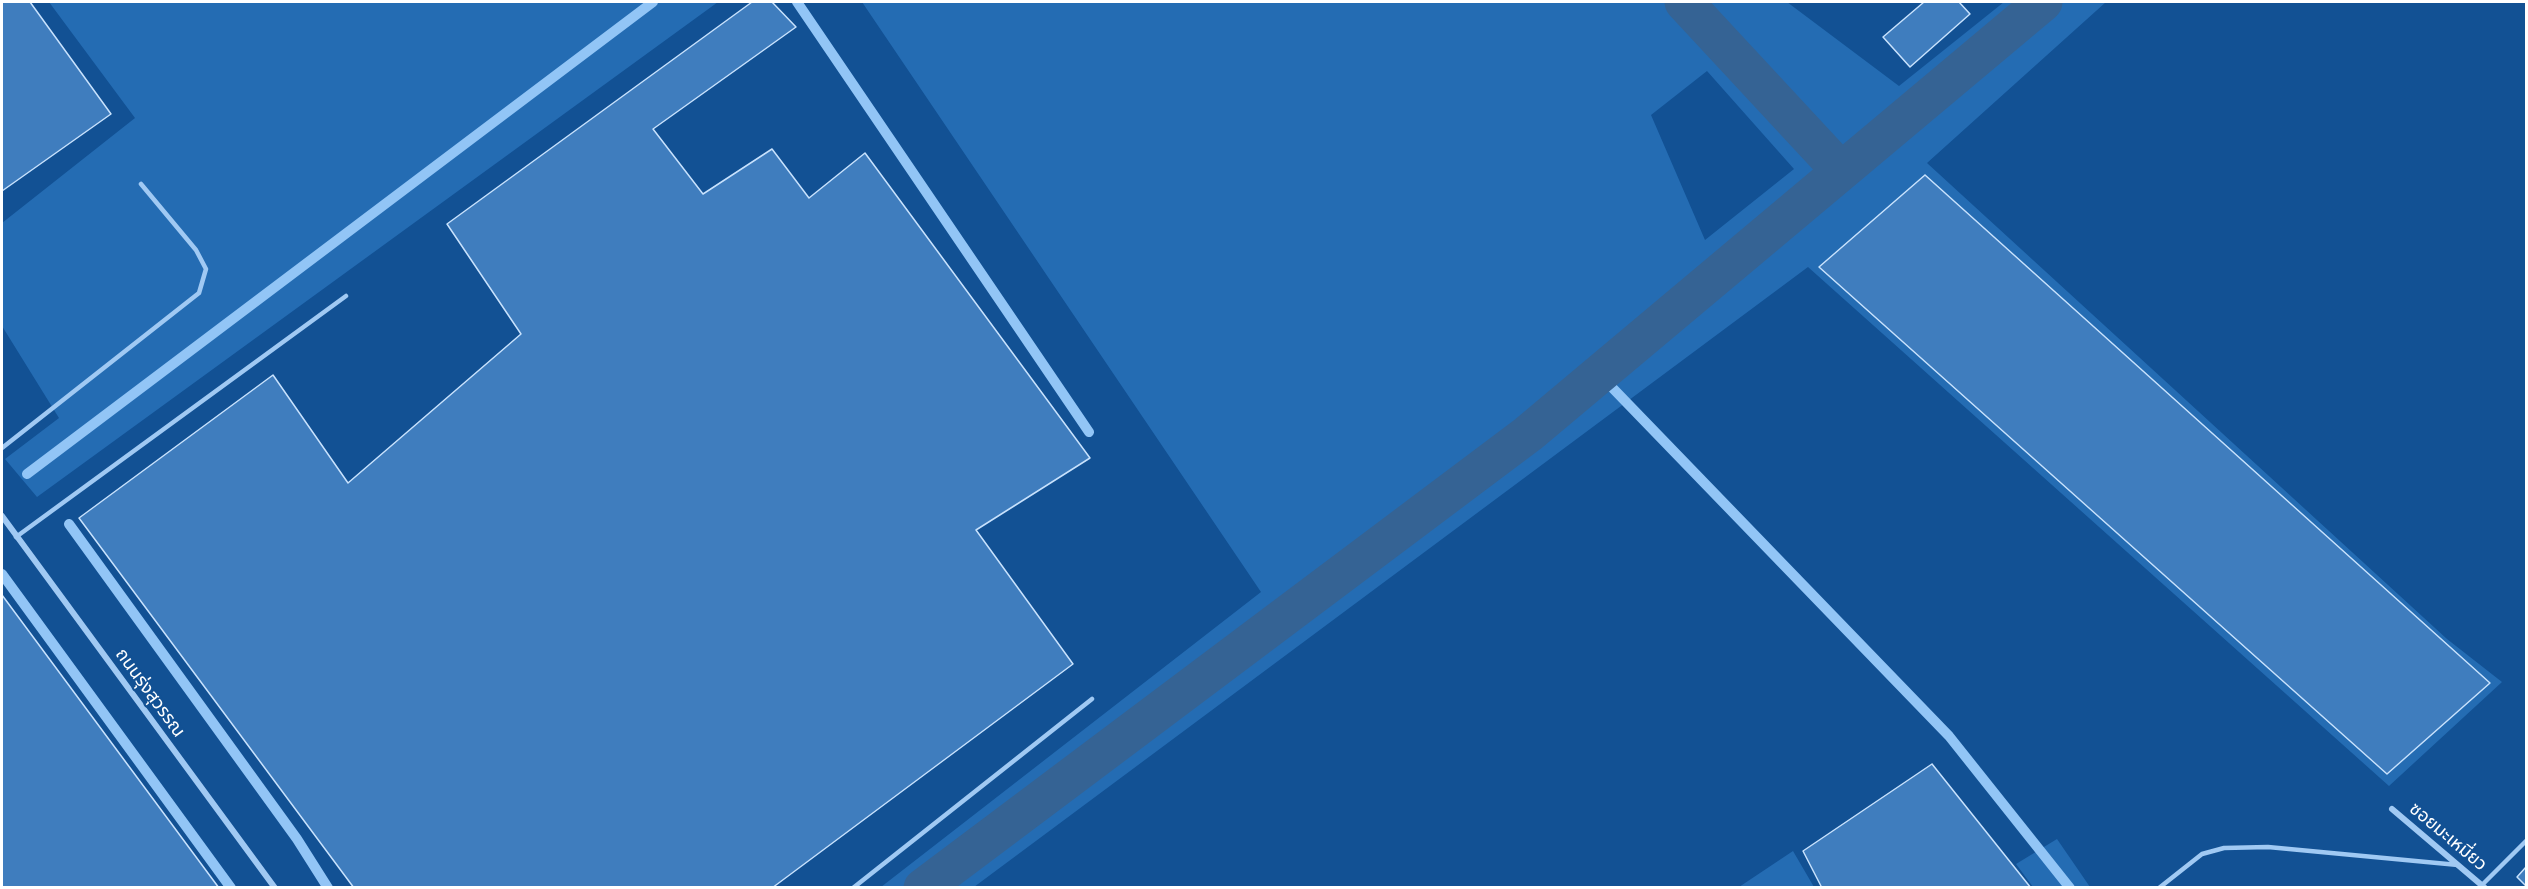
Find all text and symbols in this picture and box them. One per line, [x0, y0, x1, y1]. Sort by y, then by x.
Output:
street label: ถนนรุ่งสุวรรณ [111, 644, 189, 742]
street label: ซอยมะเหมี่ยว [2405, 798, 2491, 876]

